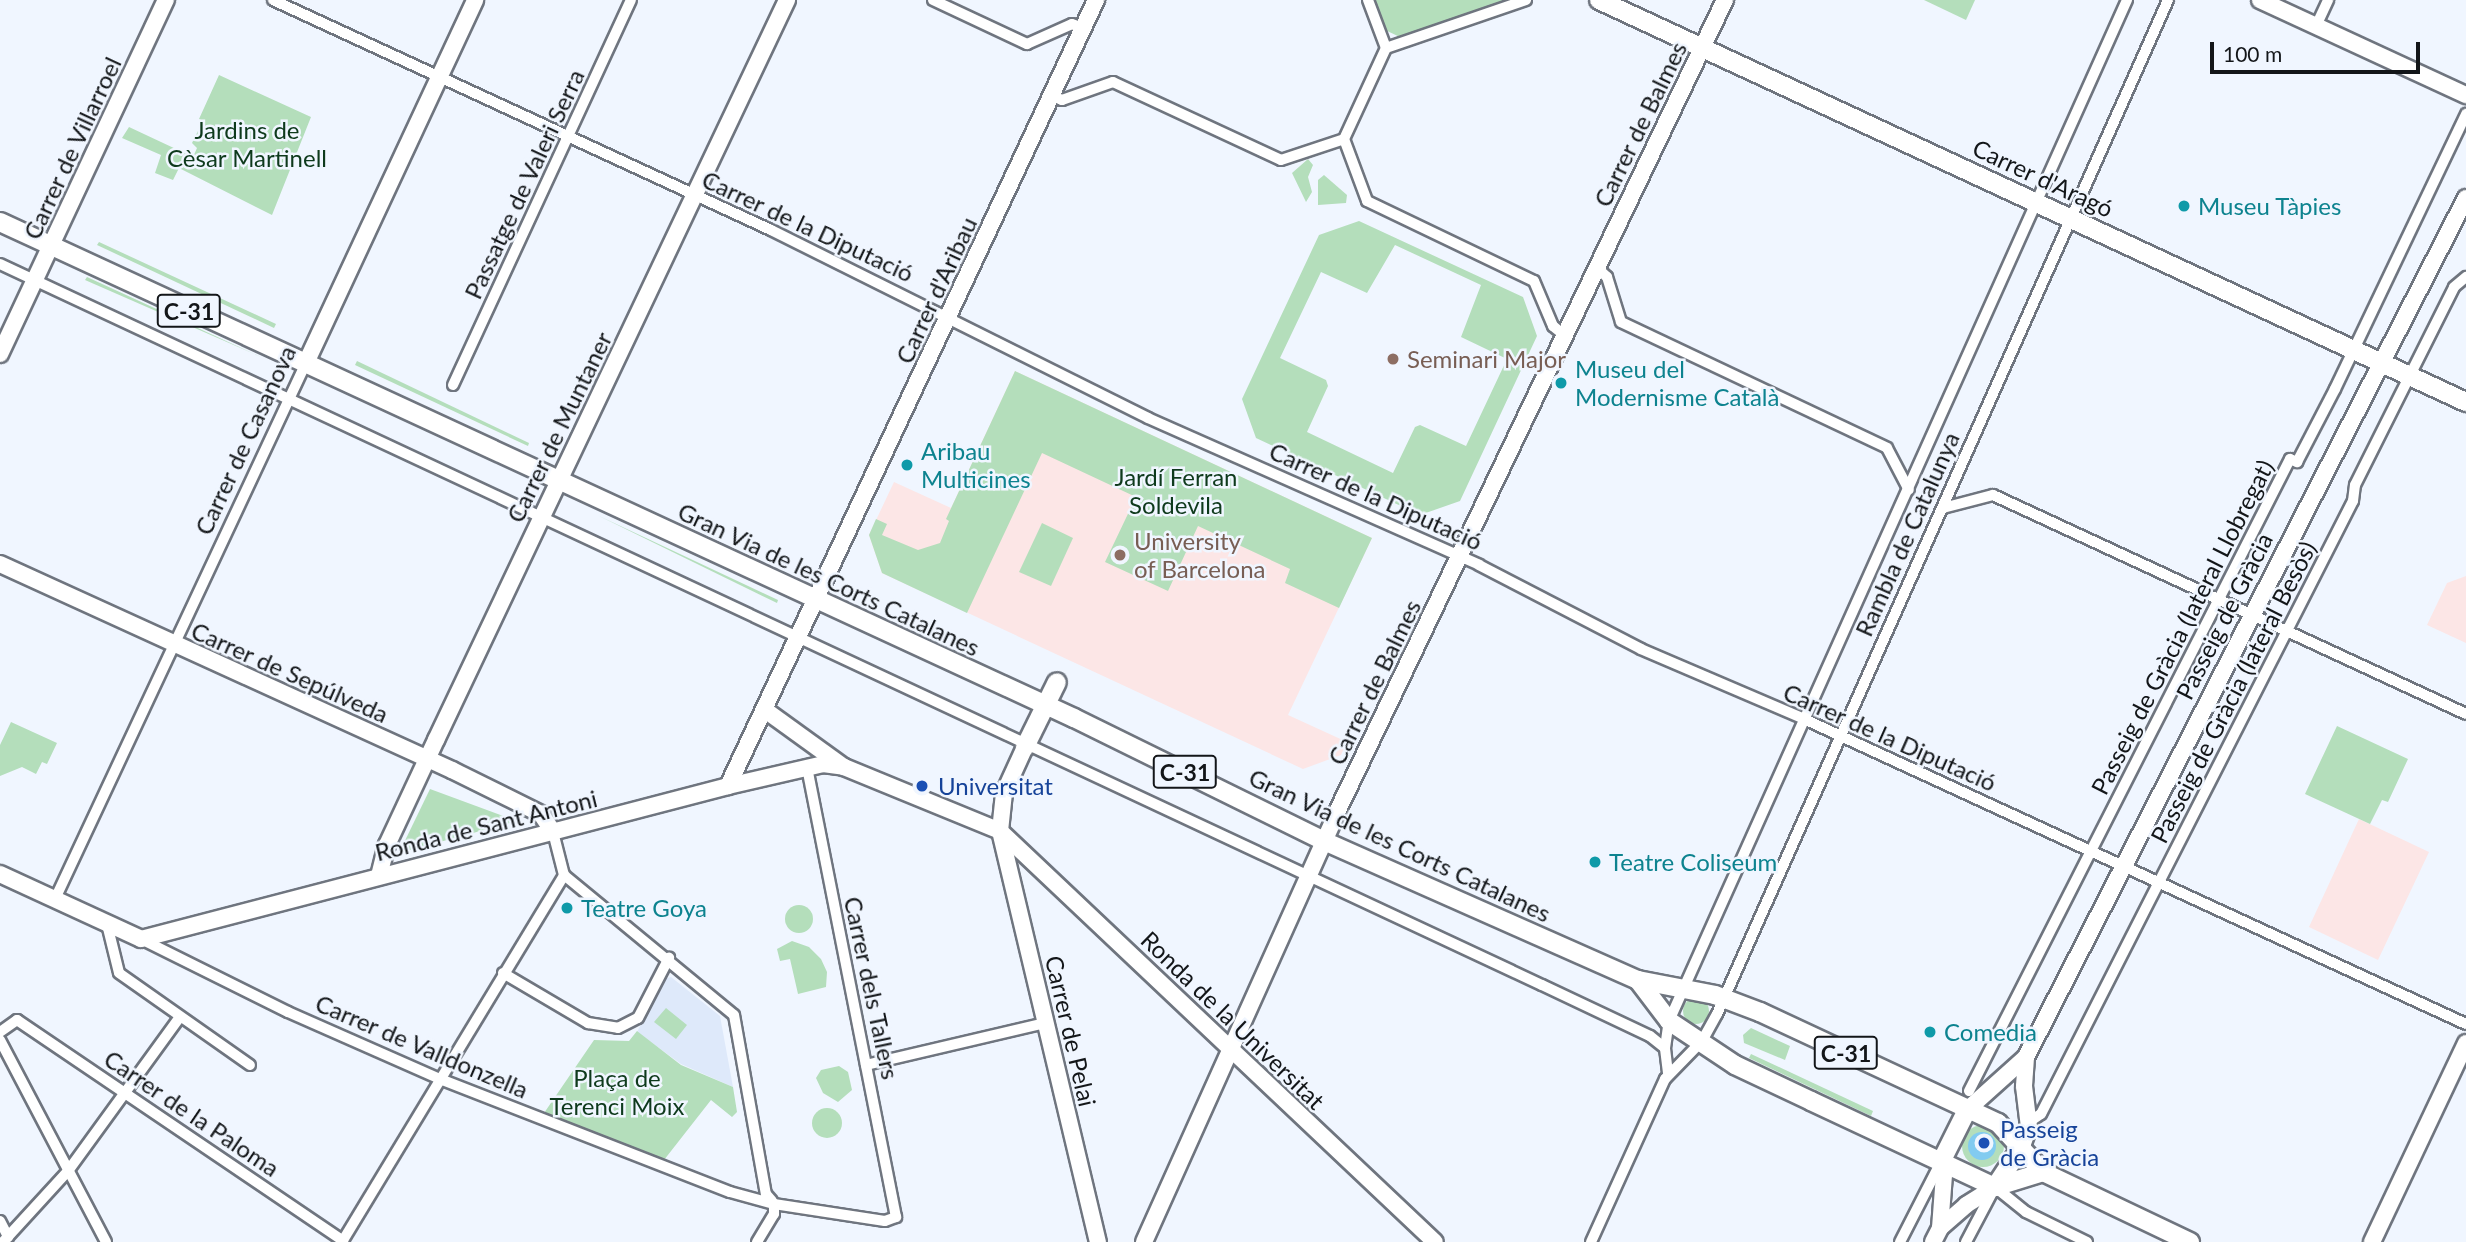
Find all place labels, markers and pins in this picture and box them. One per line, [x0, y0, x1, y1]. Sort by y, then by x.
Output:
place label: Museu Tàpies [2198, 192, 2342, 220]
marker: Museu Tàpies [2176, 198, 2192, 214]
place label: Seminari Major [1407, 345, 1566, 373]
marker: Seminari Major [1385, 351, 1401, 367]
place label: Museu del Modernisme Català [1575, 355, 1779, 411]
marker: Museu del Modernisme Català [1553, 375, 1569, 391]
place label: Aribau Multicines [921, 437, 1031, 493]
marker: Aribau Multicines [899, 457, 915, 473]
place label: University of Barcelona [1134, 527, 1266, 583]
marker: University of Barcelona [1112, 547, 1128, 563]
place label: Universitat [938, 772, 1053, 800]
marker: Universitat [912, 776, 932, 796]
place label: Teatre Coliseum [1609, 848, 1777, 876]
marker: Teatre Coliseum [1587, 854, 1603, 870]
place label: Teatre Goya [581, 894, 707, 922]
marker: Teatre Goya [559, 900, 575, 916]
place label: Comedia [1944, 1018, 2037, 1046]
marker: Comedia [1922, 1024, 1938, 1040]
place label: Passeig de Gràcia [2000, 1115, 2099, 1171]
marker: Passeig de Gràcia [1974, 1133, 1994, 1153]

